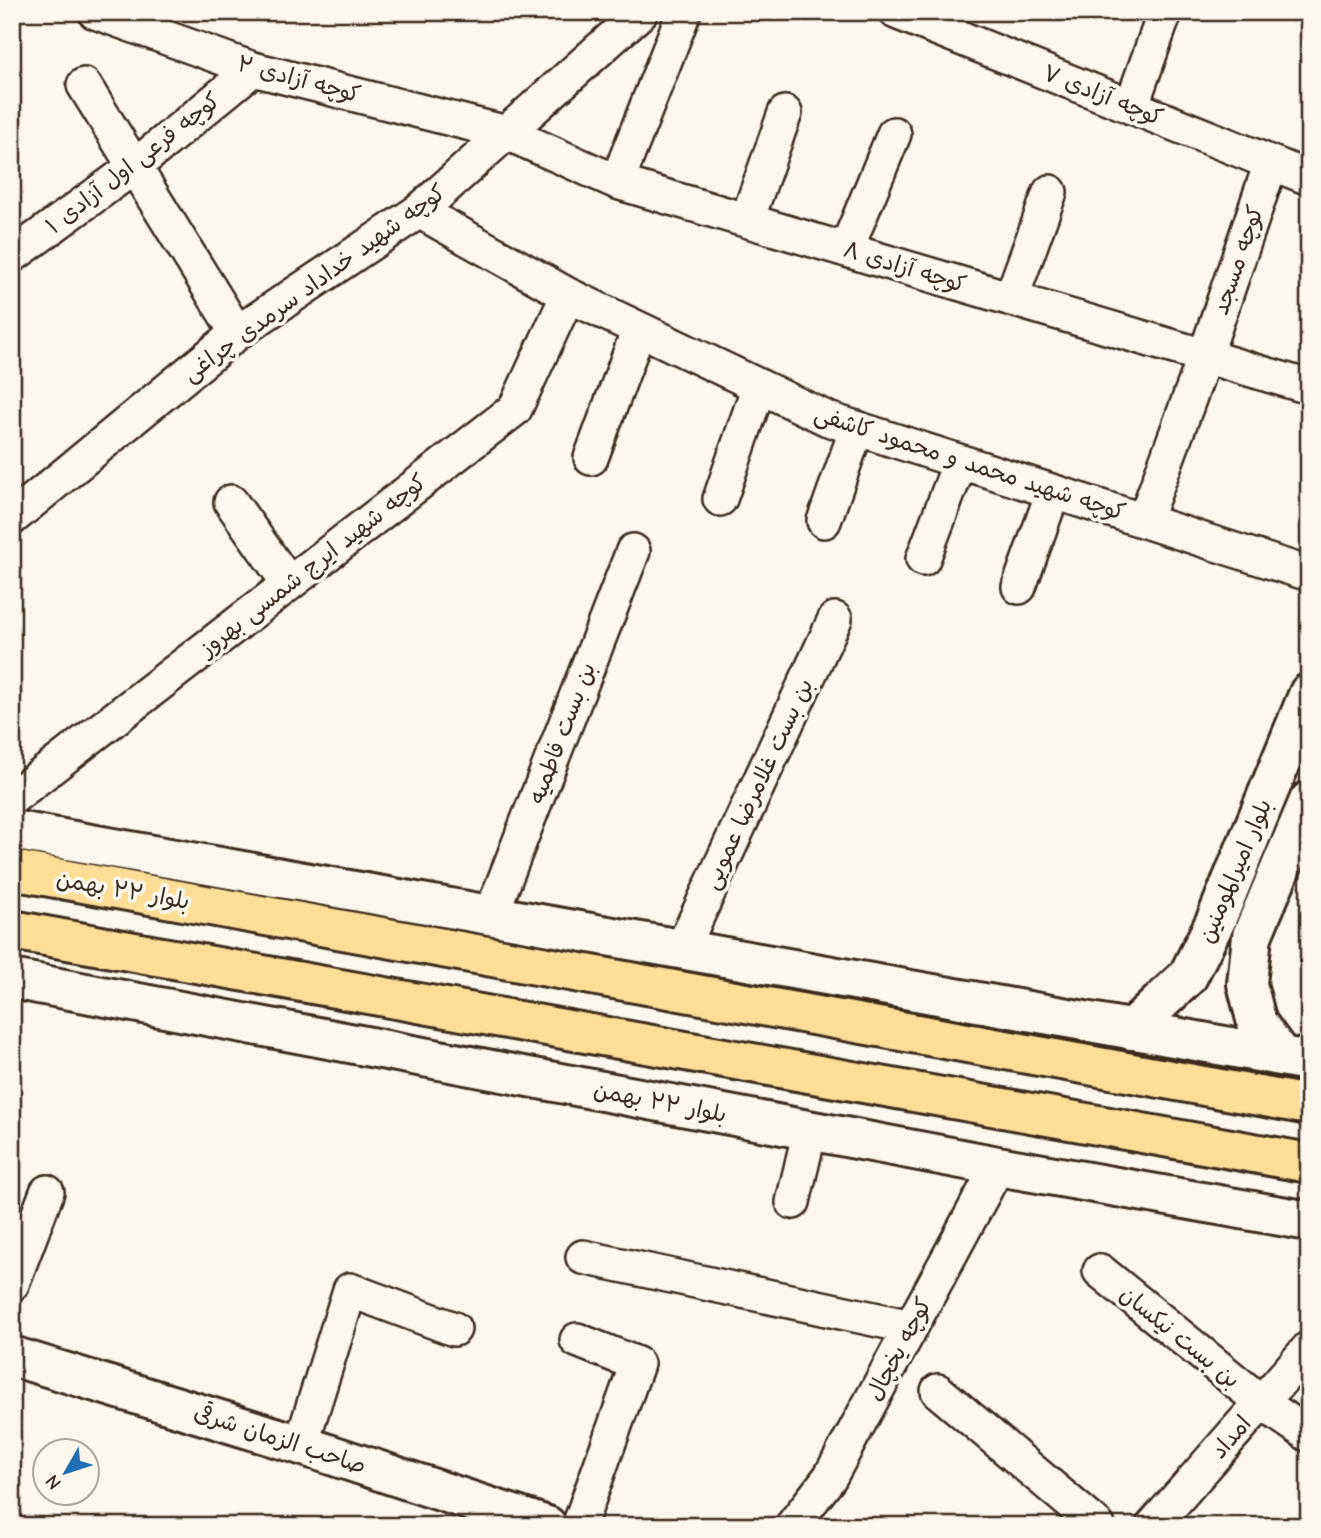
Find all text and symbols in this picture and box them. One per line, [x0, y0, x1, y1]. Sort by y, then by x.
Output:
street label: کوچه آزادی ۲ [234, 50, 364, 108]
street label: کوچه آزادی ۷ [1039, 59, 1167, 131]
street label: کوچه فرعی اول آزادی ۱ [40, 86, 226, 240]
street label: کوچه شهید خداداد سرمدی چراغی [177, 178, 451, 388]
street label: کوچه مسجد [1207, 202, 1269, 318]
street label: کوچه آزادی ۸ [840, 236, 970, 299]
street label: کوچه شهید محمد و محمود کاشفی [811, 400, 1129, 527]
street label: کوچه شهید ایرج شمسی بهروز [193, 468, 433, 665]
street label: بن بست فاطمیه [523, 659, 601, 807]
street label: بن بست غلامرضا عمویی [697, 674, 820, 894]
street label: بلوار امیرالمومنین [1193, 795, 1277, 947]
street label: بلوار ۲۲ بهمن [54, 865, 192, 915]
street label: بلوار ۲۲ بهمن [591, 1076, 729, 1128]
street label: بن بست نیکسان [1115, 1280, 1245, 1394]
street label: کوچه یخچال [861, 1293, 938, 1405]
street label: صاحب الزمان شرقی [191, 1398, 370, 1480]
street label: امداد [1205, 1410, 1257, 1464]
north arrow [32, 1436, 102, 1506]
text: N [41, 1470, 66, 1494]

